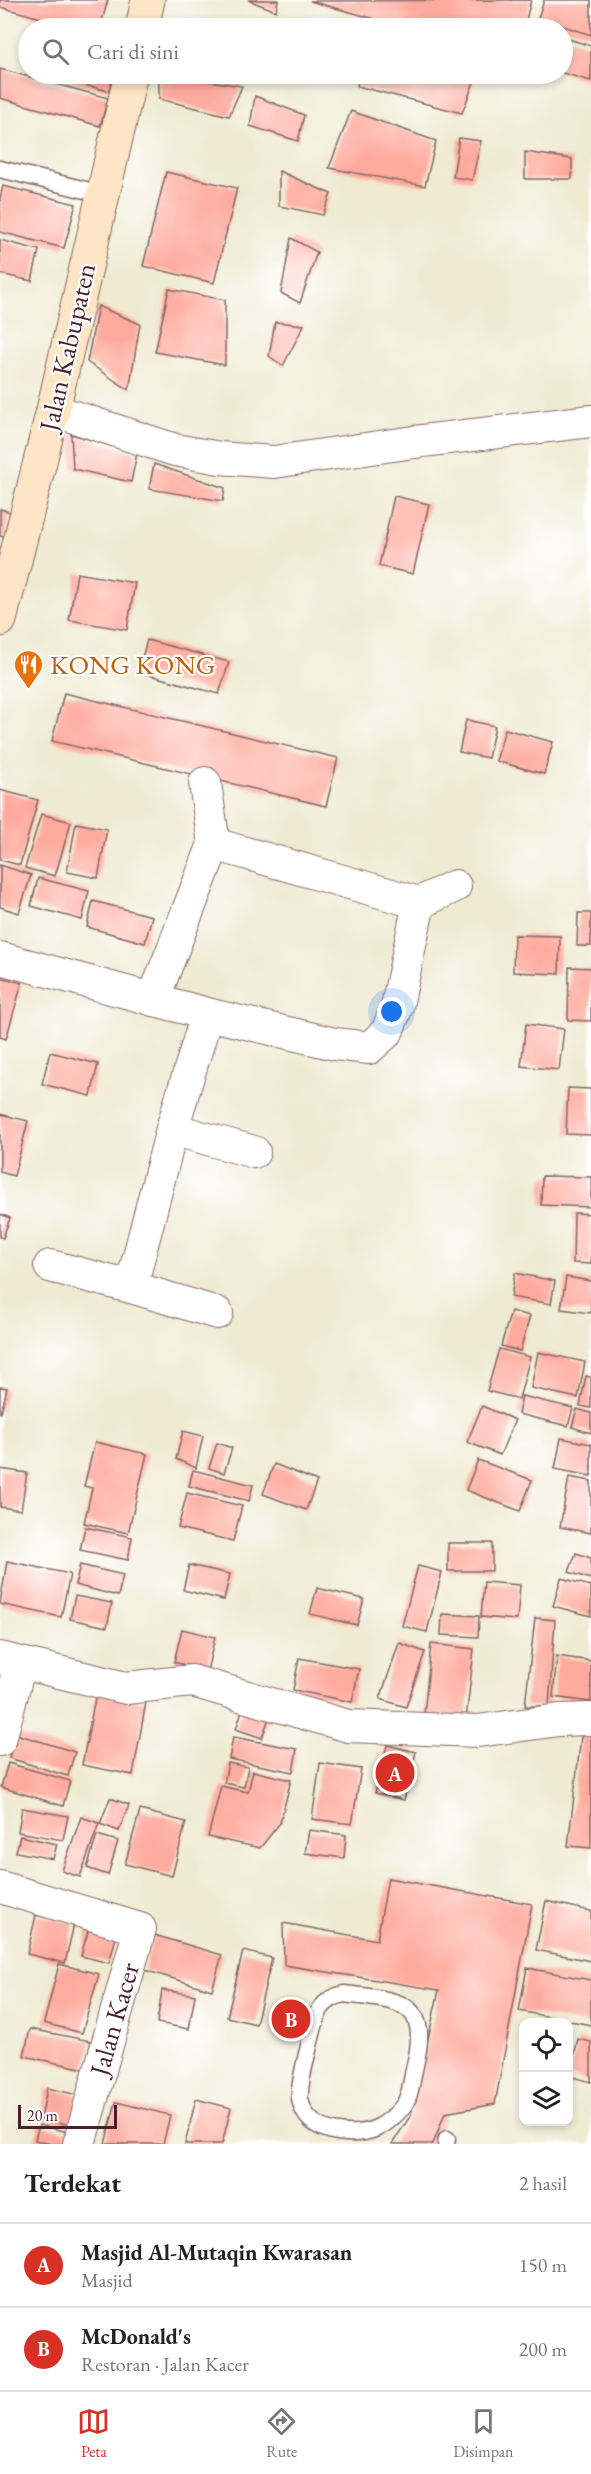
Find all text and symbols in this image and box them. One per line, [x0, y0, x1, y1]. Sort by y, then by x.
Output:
search box [18, 18, 573, 84]
icon: search [39, 35, 72, 68]
text: Cari di sini [87, 37, 179, 66]
street label: Jalan Kabupaten [30, 259, 103, 437]
place label: KONG KONG [50, 647, 216, 682]
restaurant icon: KONG KONG [13, 648, 45, 690]
your location [377, 997, 406, 1026]
pin: A [376, 1750, 414, 1796]
street label: Jalan Kacer [81, 1958, 147, 2082]
pin: B [272, 1996, 310, 2042]
map controls [519, 2018, 573, 2126]
button: locate [519, 2018, 573, 2072]
button: layers [519, 2072, 573, 2126]
scale bar [18, 2102, 117, 2130]
text: 20 m [27, 2105, 58, 2126]
text: Terdekat [24, 2166, 121, 2200]
text: 2 hasil [519, 2170, 567, 2196]
text: Masjid Al-Mutaqin Kwarasan [81, 2238, 352, 2267]
text: A [36, 2252, 51, 2278]
text: 150 m [519, 2252, 567, 2278]
text: Masjid [81, 2267, 133, 2293]
text: McDonald's [81, 2322, 191, 2351]
text: B [37, 2336, 50, 2362]
text: 200 m [519, 2336, 567, 2362]
text: Restoran · Jalan Kacer [81, 2351, 249, 2377]
tab: Peta [77, 2405, 110, 2462]
tab: Rute [265, 2405, 298, 2462]
tab: Disimpan [453, 2405, 514, 2462]

